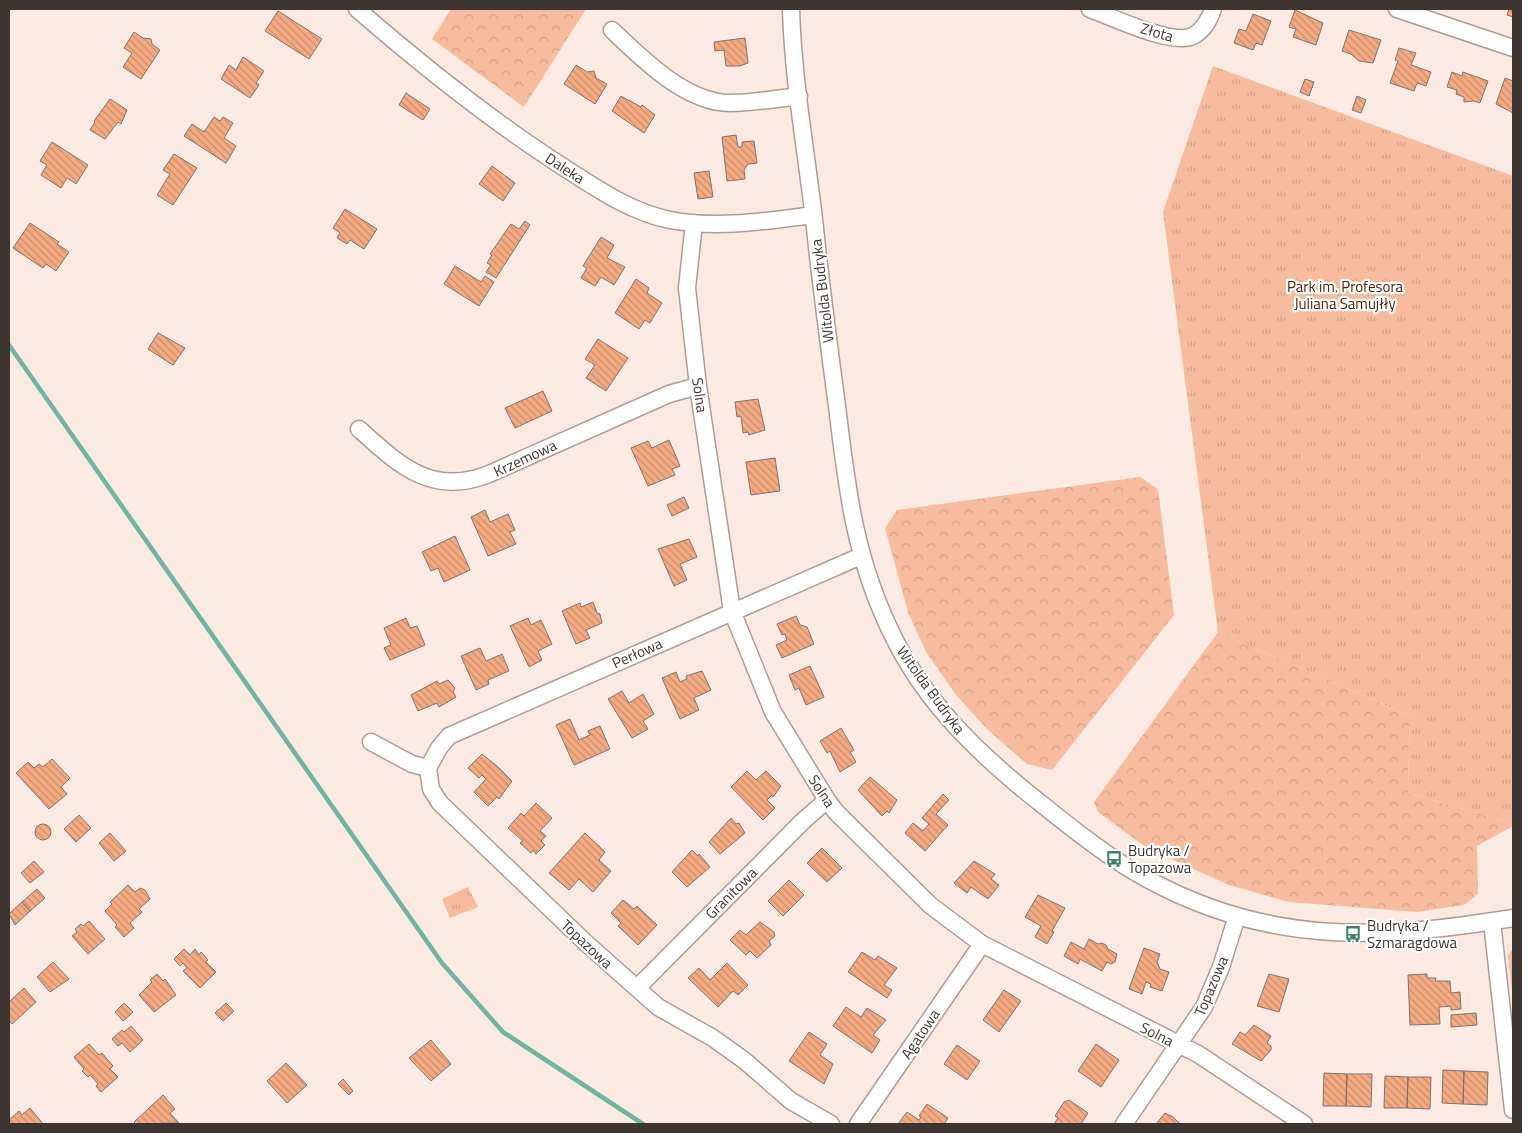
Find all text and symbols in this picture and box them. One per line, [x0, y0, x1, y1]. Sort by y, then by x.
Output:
street label: Złota [1138, 16, 1177, 48]
street label: Daleka [541, 147, 590, 190]
street label: Witolda Budryka [804, 237, 840, 344]
park label: Park im. Profesora Juliana Samujłły [1287, 275, 1404, 315]
street label: Solna [686, 376, 714, 414]
street label: Krzemowa [490, 433, 561, 483]
street label: Perłowa [608, 632, 666, 674]
street label: Witolda Budryka [891, 641, 971, 739]
street label: Solna [803, 770, 841, 812]
place label: Budryka / Topazowa [1128, 839, 1192, 879]
bus stop icon: Budryka / Topazowa [1104, 849, 1124, 869]
street label: Granitowa [700, 861, 763, 924]
street label: Topazowa [556, 914, 618, 974]
place label: Budryka / Szmaragdowa [1367, 914, 1458, 954]
bus stop icon: Budryka / Szmaragdowa [1343, 924, 1363, 944]
street label: Topazowa [1188, 952, 1234, 1020]
street label: Agatowa [895, 1004, 945, 1064]
street label: Solna [1136, 1016, 1178, 1052]

